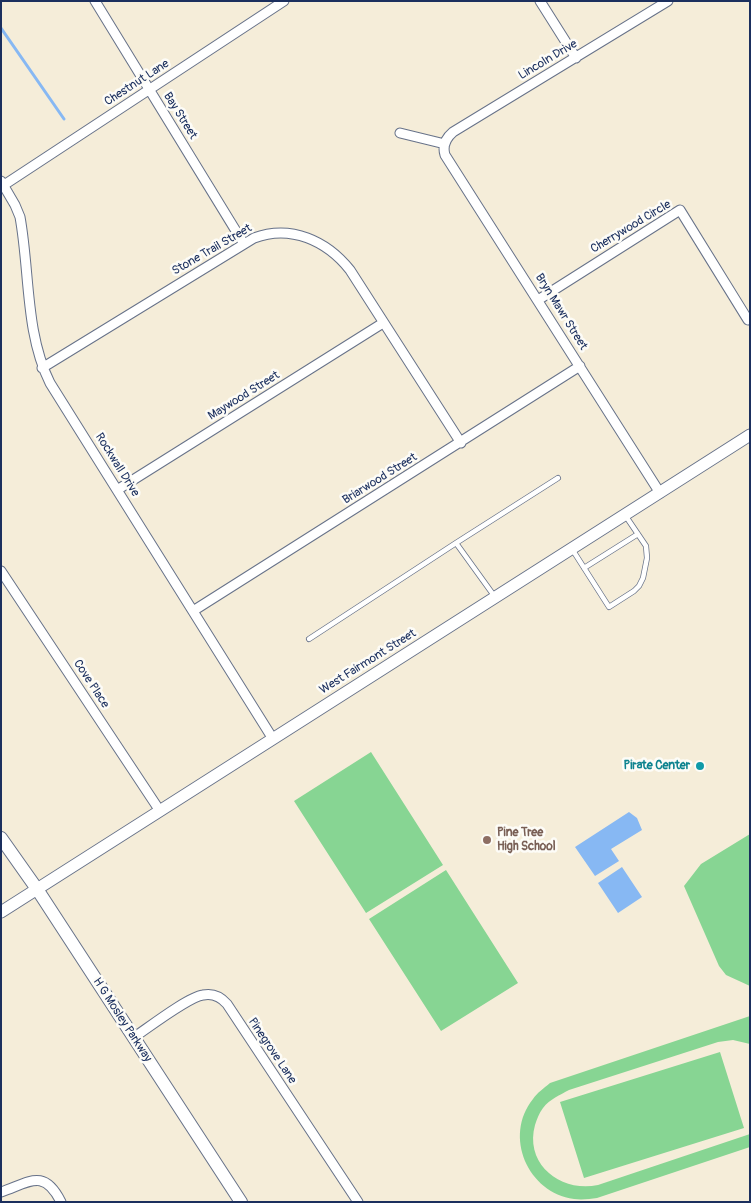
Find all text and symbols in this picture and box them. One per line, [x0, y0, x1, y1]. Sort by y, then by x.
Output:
street label: Lincoln Drive [516, 37, 580, 83]
street label: Chestnut Lane [102, 57, 172, 109]
street label: Bay Street [160, 90, 200, 142]
street label: Cherrywood Circle [588, 197, 674, 257]
street label: Stone Trail Street [170, 221, 254, 279]
street label: Bryn Mawr Street [532, 271, 590, 353]
street label: Maywood Street [206, 368, 282, 424]
street label: Rockwall Drive [92, 431, 142, 499]
street label: Briarwood Street [340, 450, 420, 508]
street label: West Fairmont Street [317, 626, 419, 698]
street label: Cove Place [70, 657, 112, 711]
place label: Pirate Center [624, 759, 690, 773]
marker: Pirate Center [694, 760, 706, 772]
place label: Pine Tree High School [497, 826, 556, 854]
marker: Pine Tree High School [481, 834, 493, 846]
street label: H G Mosley Parkway [89, 975, 155, 1065]
street label: Pinegrove Lane [245, 1015, 299, 1087]

